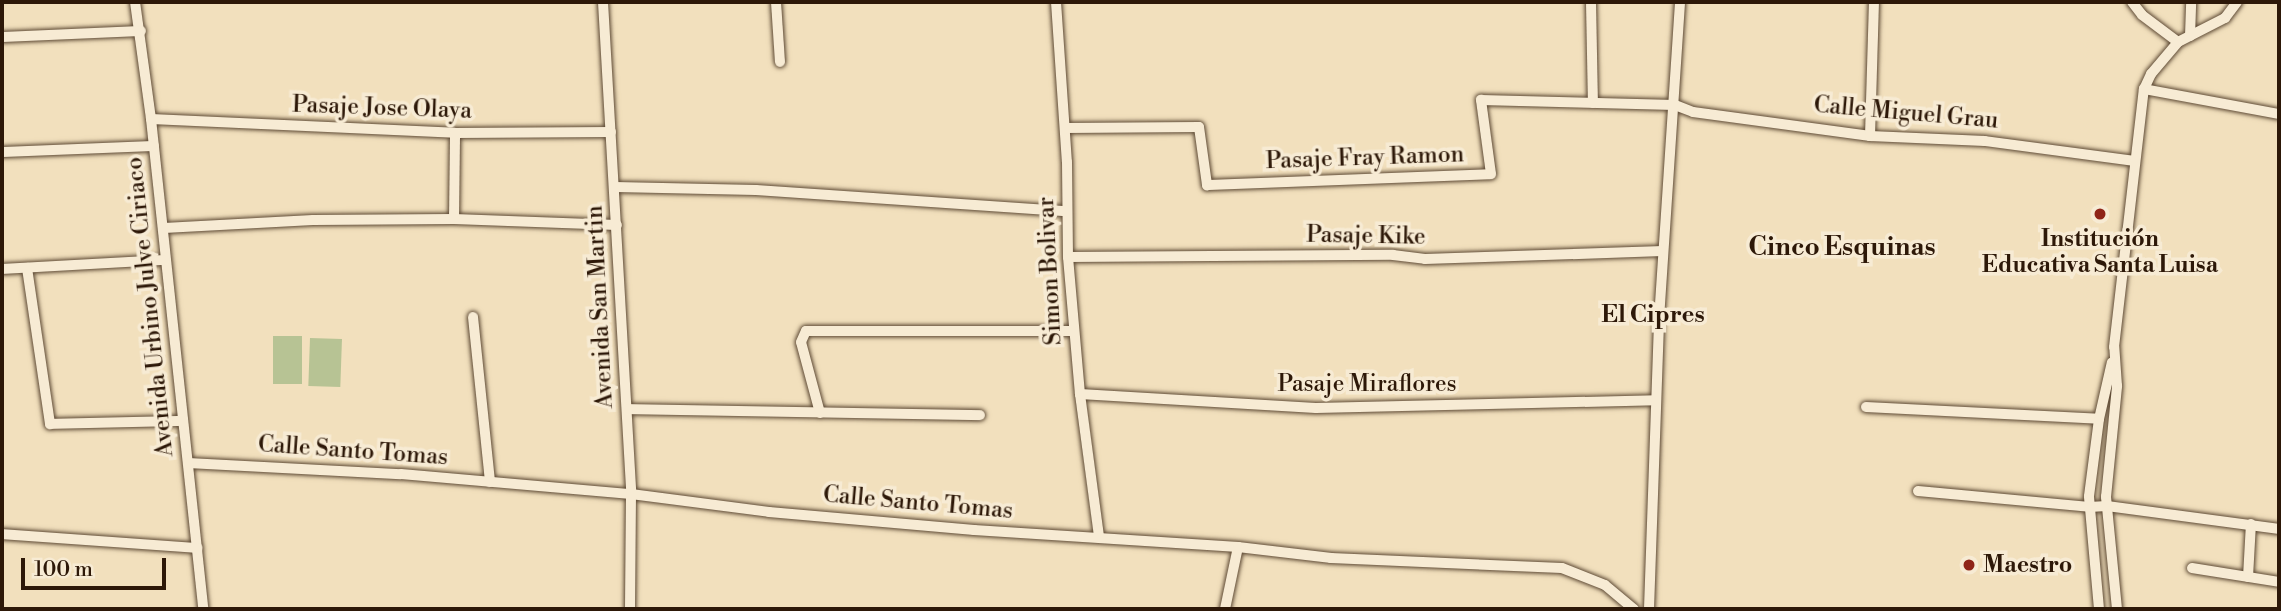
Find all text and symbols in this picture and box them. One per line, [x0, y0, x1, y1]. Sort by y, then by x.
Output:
street label: Pasaje Jose Olaya [292, 91, 472, 125]
street label: Calle Miguel Grau [1813, 91, 1999, 135]
street label: Pasaje Fray Ramon [1265, 141, 1465, 175]
street label: Avenida Urbino Julve Ciriaco [121, 156, 179, 458]
street label: Simon Bolivar [1032, 196, 1068, 346]
street label: Avenida San Martin [581, 205, 619, 409]
marker: Institución Educativa Santa Luisa [2092, 206, 2108, 222]
street label: Pasaje Kike [1306, 221, 1426, 251]
place label: Institución Educativa Santa Luisa [1982, 225, 2218, 279]
district label: Cinco Esquinas [1748, 232, 1936, 264]
district label: El Cipres [1601, 302, 1705, 330]
street label: Pasaje Miraflores [1277, 370, 1457, 398]
street label: Calle Santo Tomas [257, 431, 449, 471]
street label: Calle Santo Tomas [822, 481, 1014, 525]
scale bar [24, 544, 170, 588]
place label: Maestro [1983, 551, 2072, 579]
text: 100 m [34, 557, 93, 583]
marker: Maestro [1961, 557, 1977, 573]

